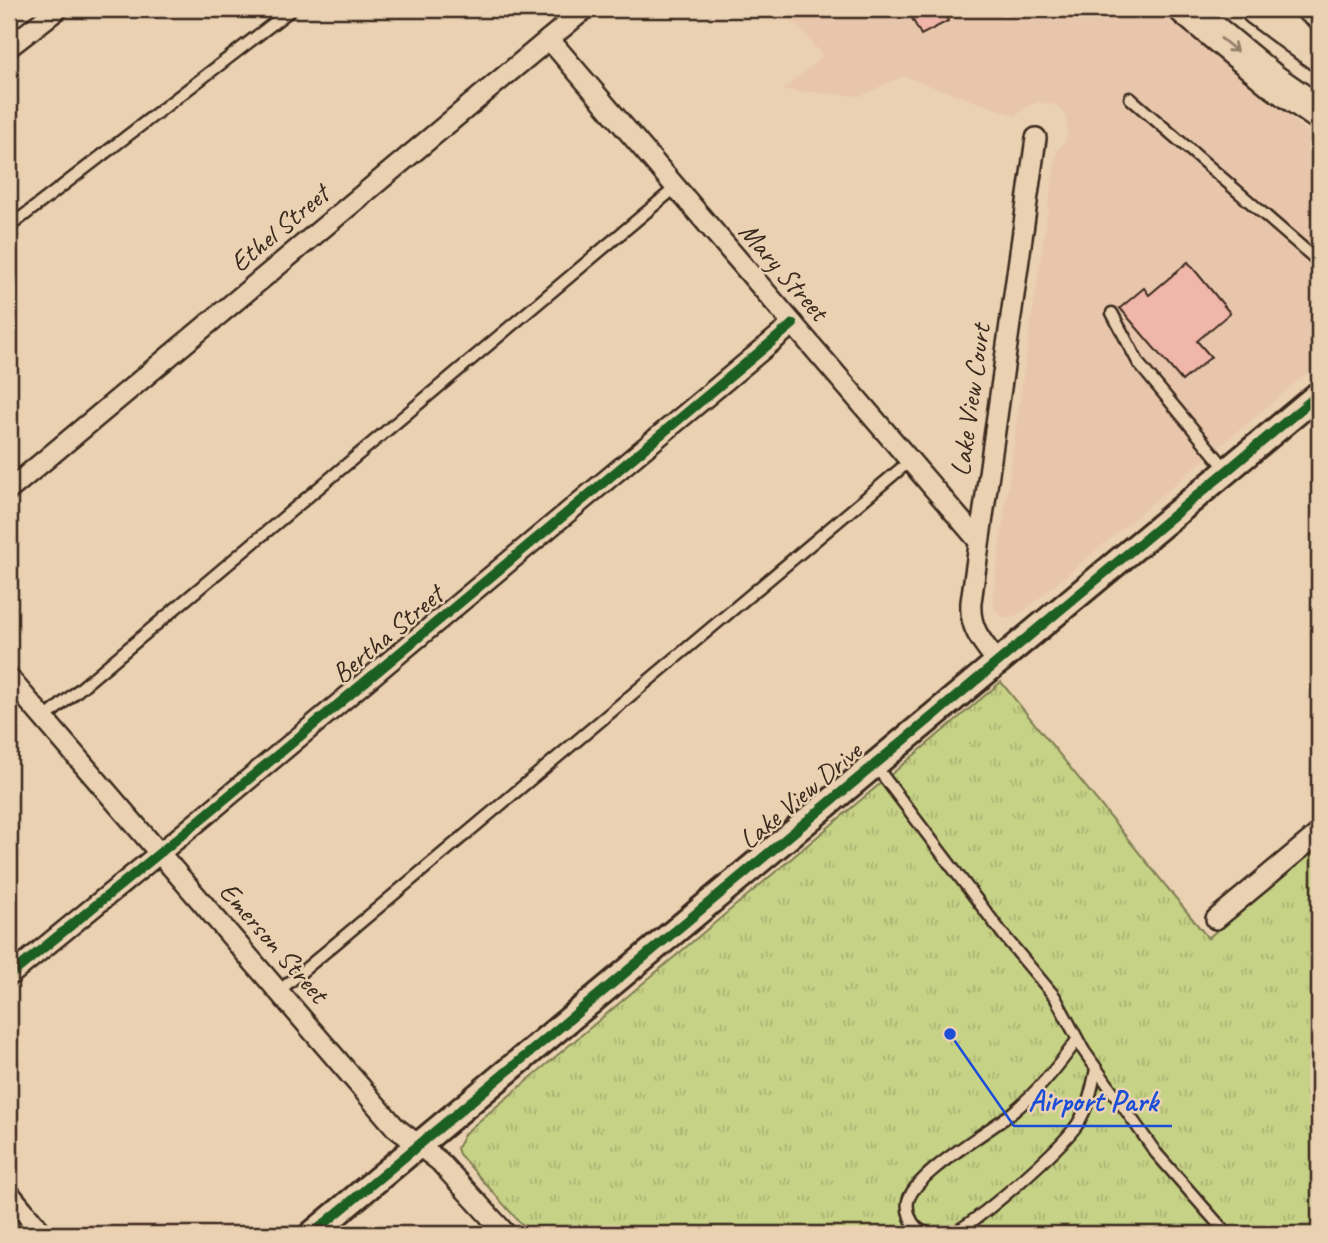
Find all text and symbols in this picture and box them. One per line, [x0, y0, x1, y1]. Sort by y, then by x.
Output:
one-way arrow [1220, 37, 1238, 53]
street label: Ethel Street [222, 174, 338, 279]
street label: Mary Street [732, 215, 838, 330]
street label: Lake View Court [942, 319, 998, 478]
street label: Bertha Street [324, 575, 453, 691]
street label: Lake View Drive [732, 732, 870, 856]
street label: Emerson Street [212, 874, 338, 1012]
callout: Airport Park [1014, 1075, 1172, 1126]
text: Airport Park [1028, 1082, 1161, 1120]

